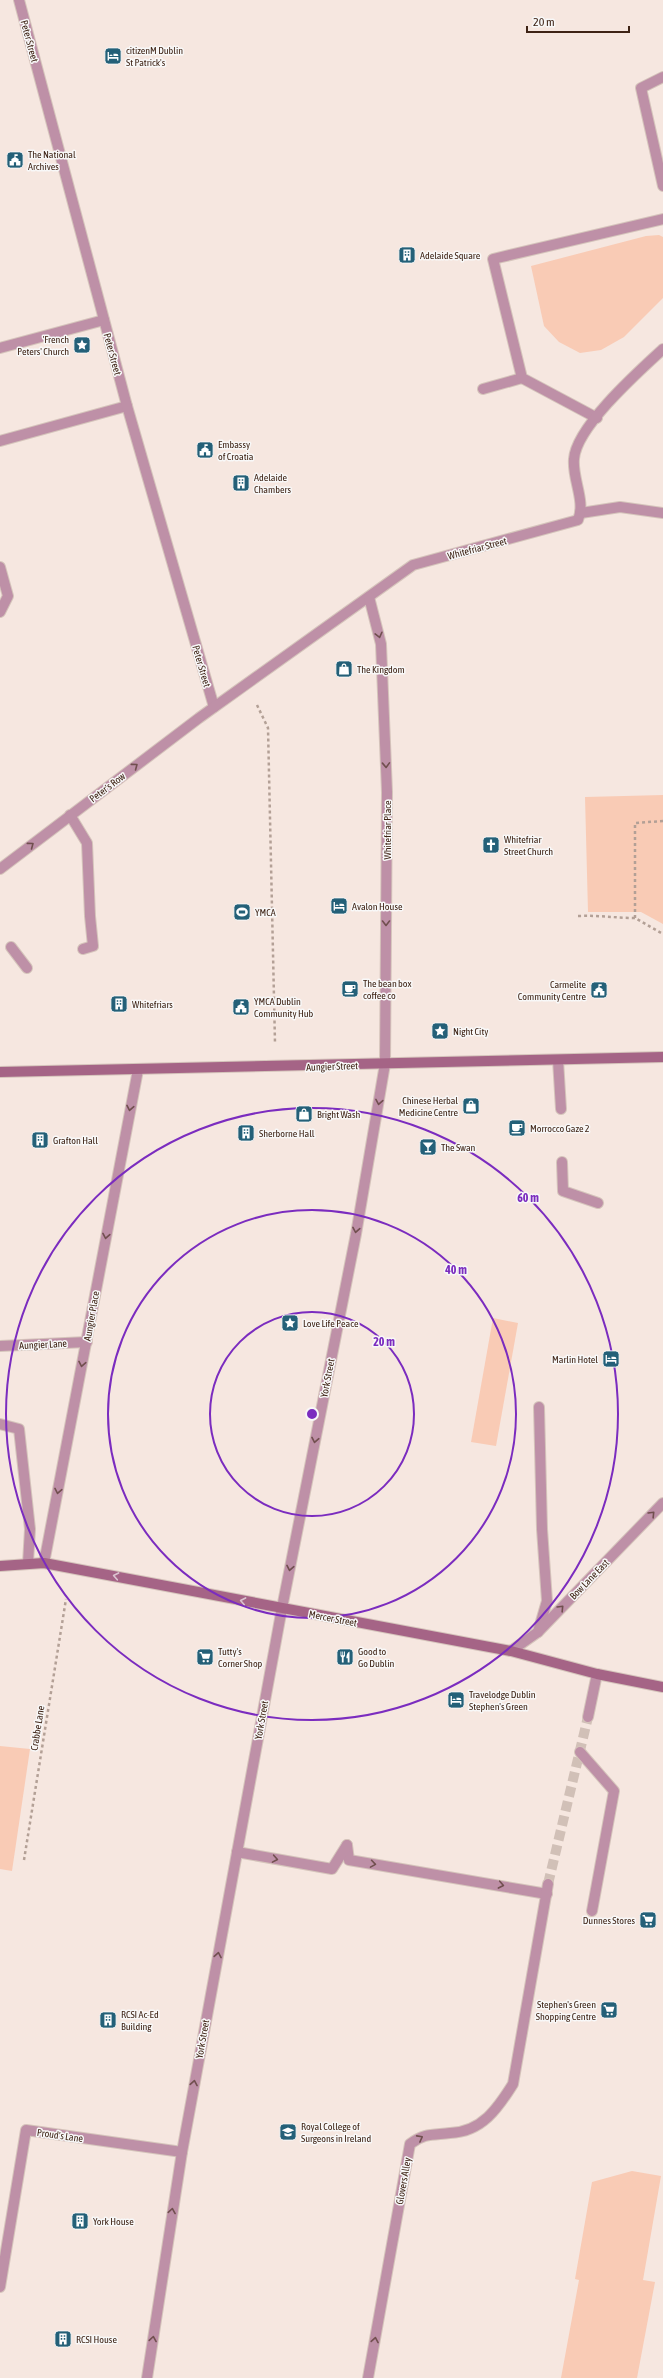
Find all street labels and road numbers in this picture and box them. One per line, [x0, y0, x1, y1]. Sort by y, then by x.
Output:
street label: Peter Street [19, 19, 40, 63]
street label: Peter Street [102, 332, 123, 376]
street label: Whitefriar Street [446, 535, 508, 562]
street label: Peter Street [190, 644, 213, 688]
street label: Peter's Row [87, 770, 127, 804]
street label: Whitefriar Place [382, 800, 393, 860]
street label: Aungier Street [306, 1060, 358, 1073]
street label: Aungier Place [82, 1290, 101, 1342]
street label: Aungier Lane [19, 1338, 68, 1351]
street label: York Street [318, 1358, 337, 1398]
street label: Bow Lane East [568, 1557, 611, 1602]
street label: Mercer Street [308, 1608, 358, 1629]
street label: York Street [253, 1700, 270, 1740]
street label: Crabbe Lane [29, 1704, 47, 1751]
street label: York Street [194, 2019, 211, 2059]
street label: Proud's Lane [36, 2127, 84, 2144]
street label: Glovers Alley [394, 2157, 413, 2205]

